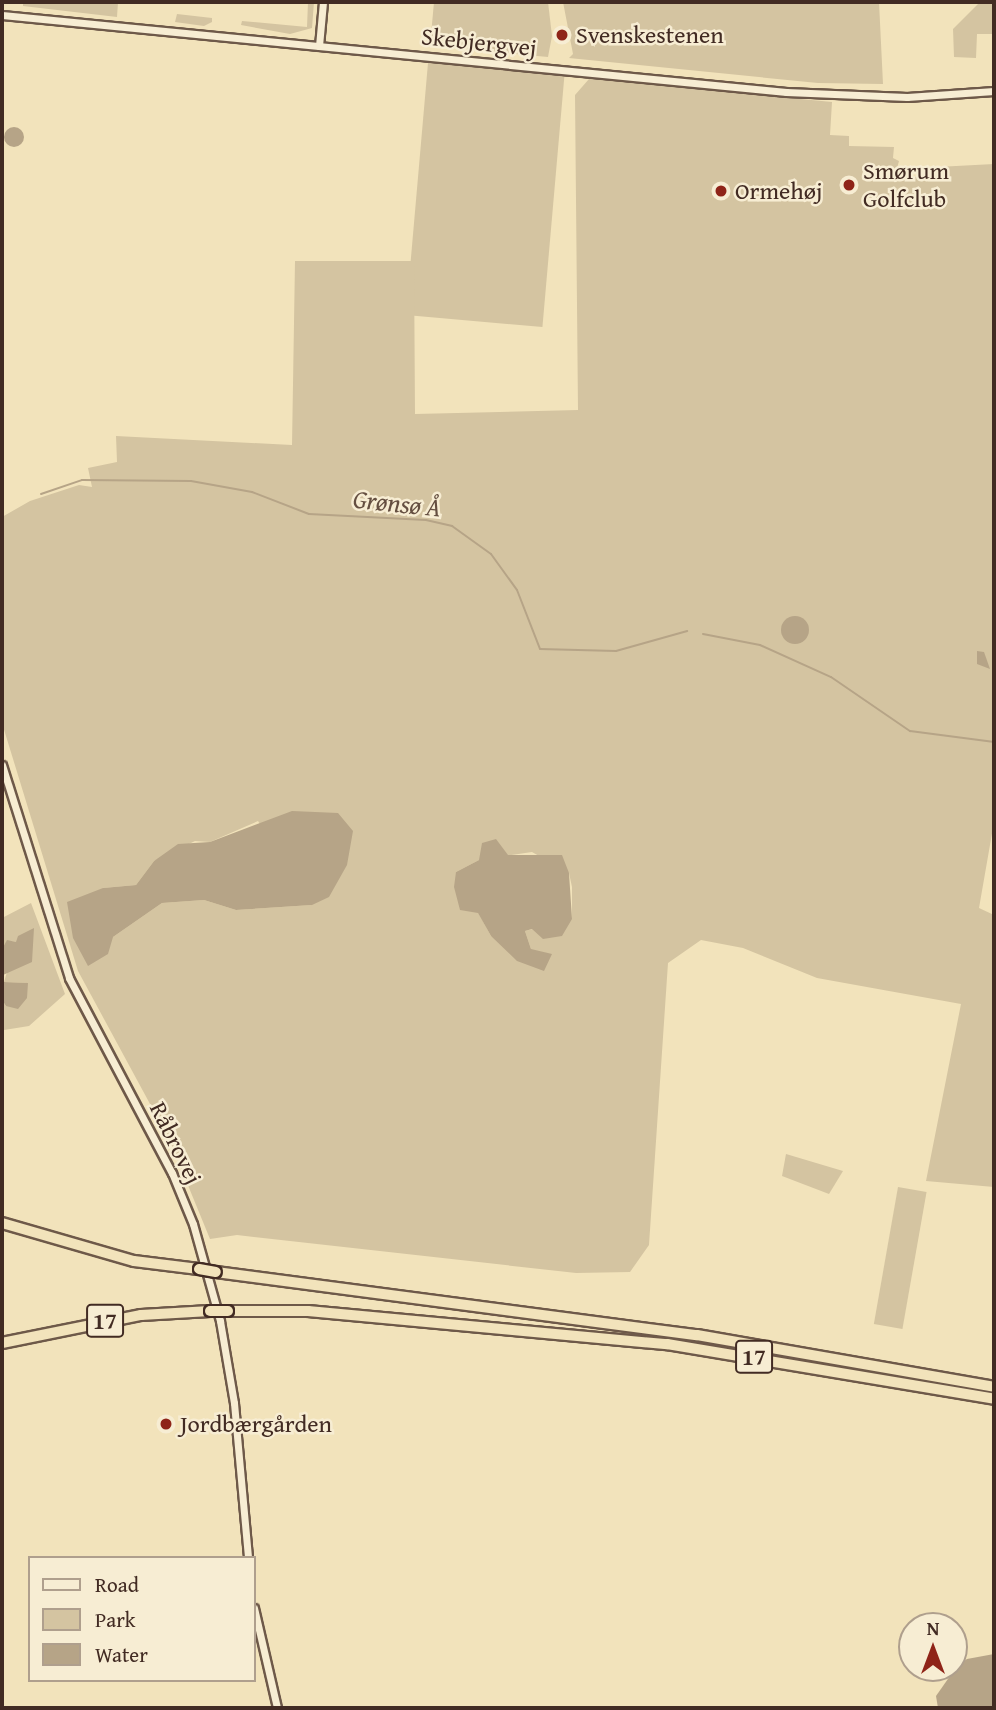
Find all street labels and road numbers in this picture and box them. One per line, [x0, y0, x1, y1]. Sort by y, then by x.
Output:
street label: Skebjergvej [420, 22, 538, 62]
street label: Råbrovej [144, 1097, 208, 1189]
road number: 17 [86, 1302, 124, 1340]
road number: 17 [735, 1338, 773, 1376]

